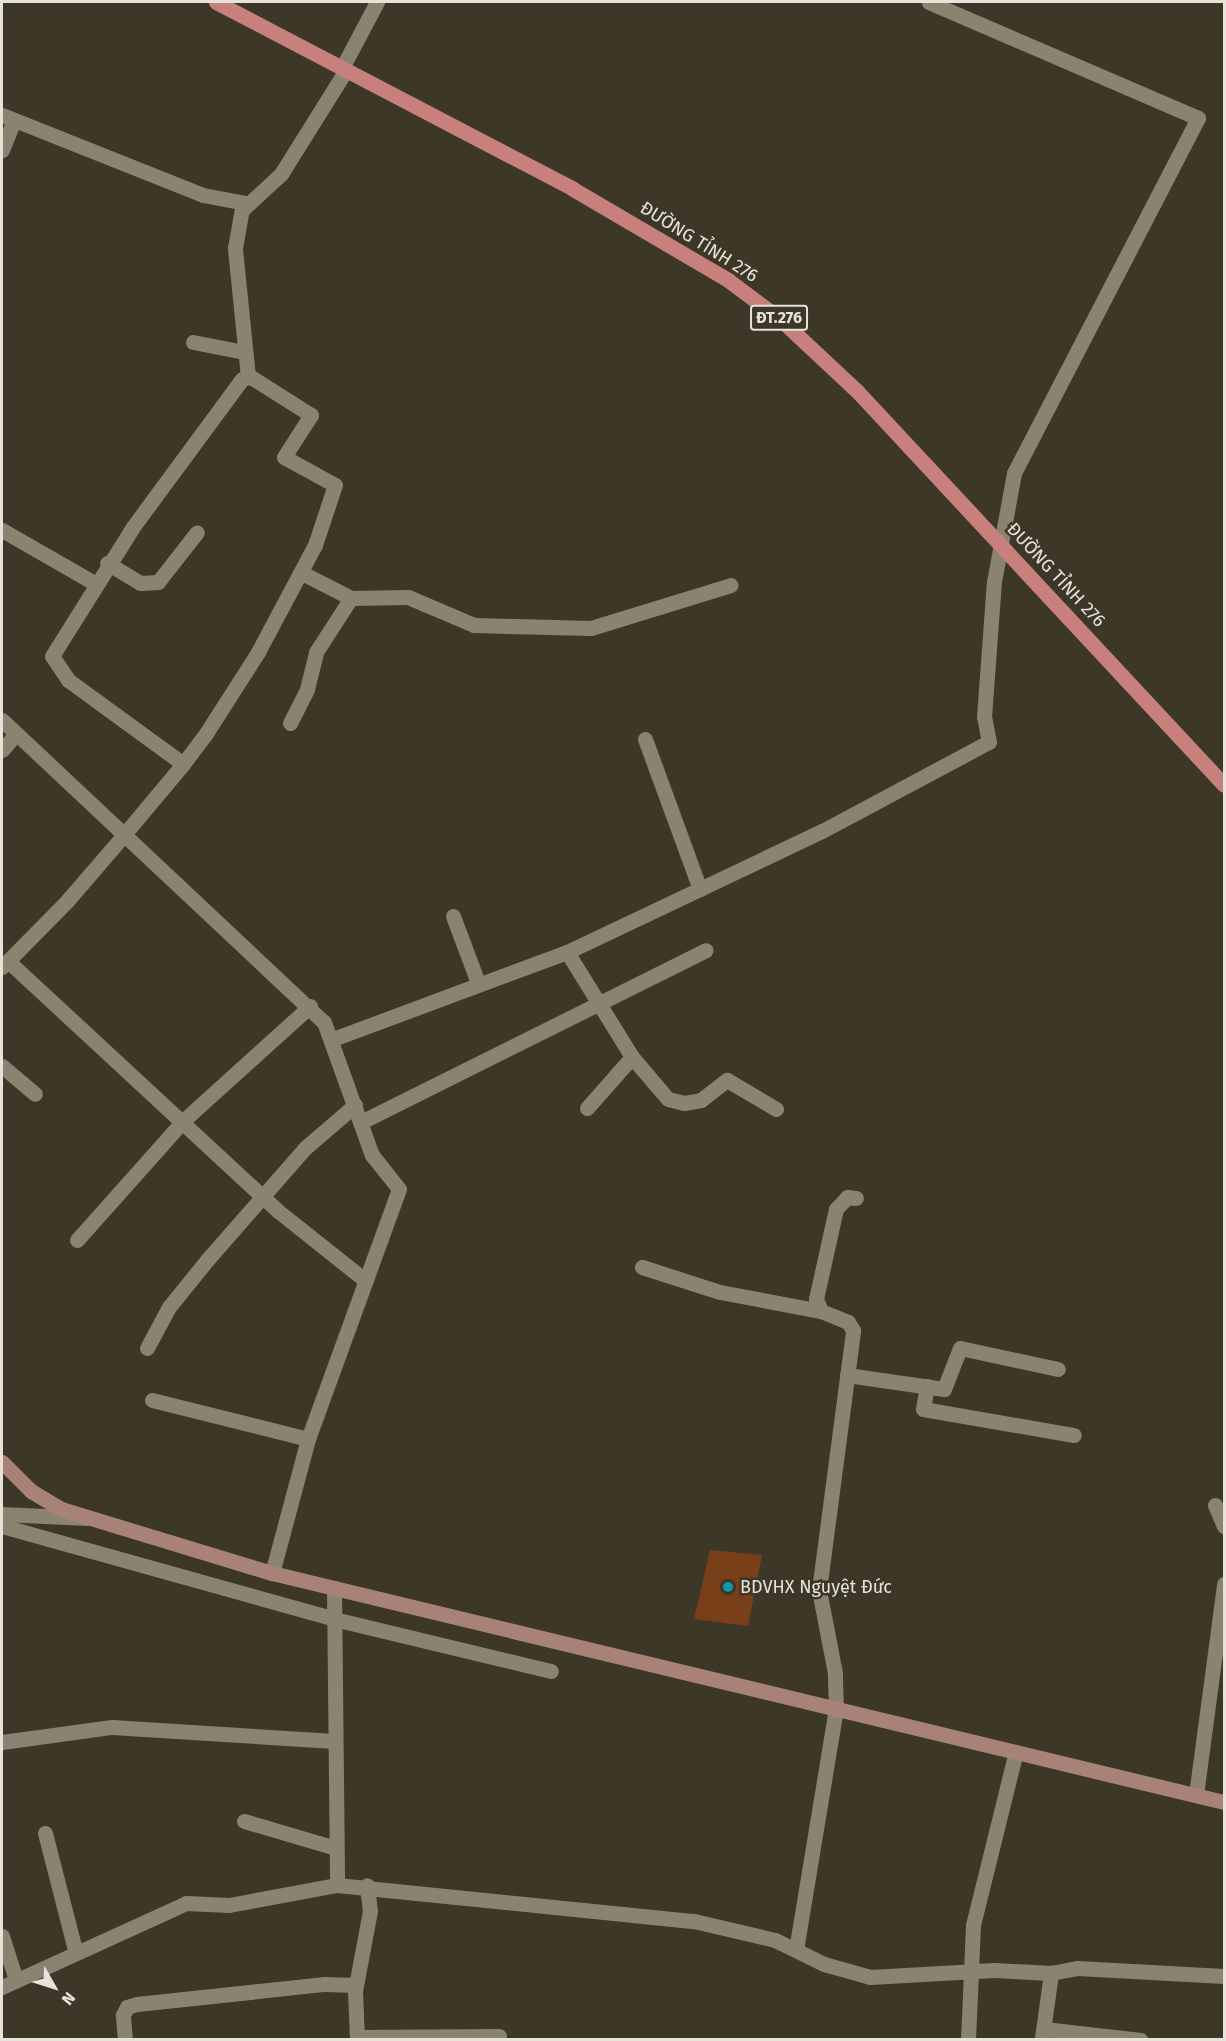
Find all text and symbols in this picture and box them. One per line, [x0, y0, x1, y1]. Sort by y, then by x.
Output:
street label: ĐƯỜNG TỈNH 276 [636, 197, 762, 287]
road number: ĐT.276 [749, 305, 809, 331]
street label: ĐƯỜNG TỈNH 276 [1002, 518, 1110, 632]
place label: BDVHX Nguyệt Đức [740, 1576, 892, 1598]
marker: BDVHX Nguyệt Đức [721, 1580, 735, 1594]
north arrow [24, 1957, 84, 2017]
text: N [58, 1989, 79, 2009]

